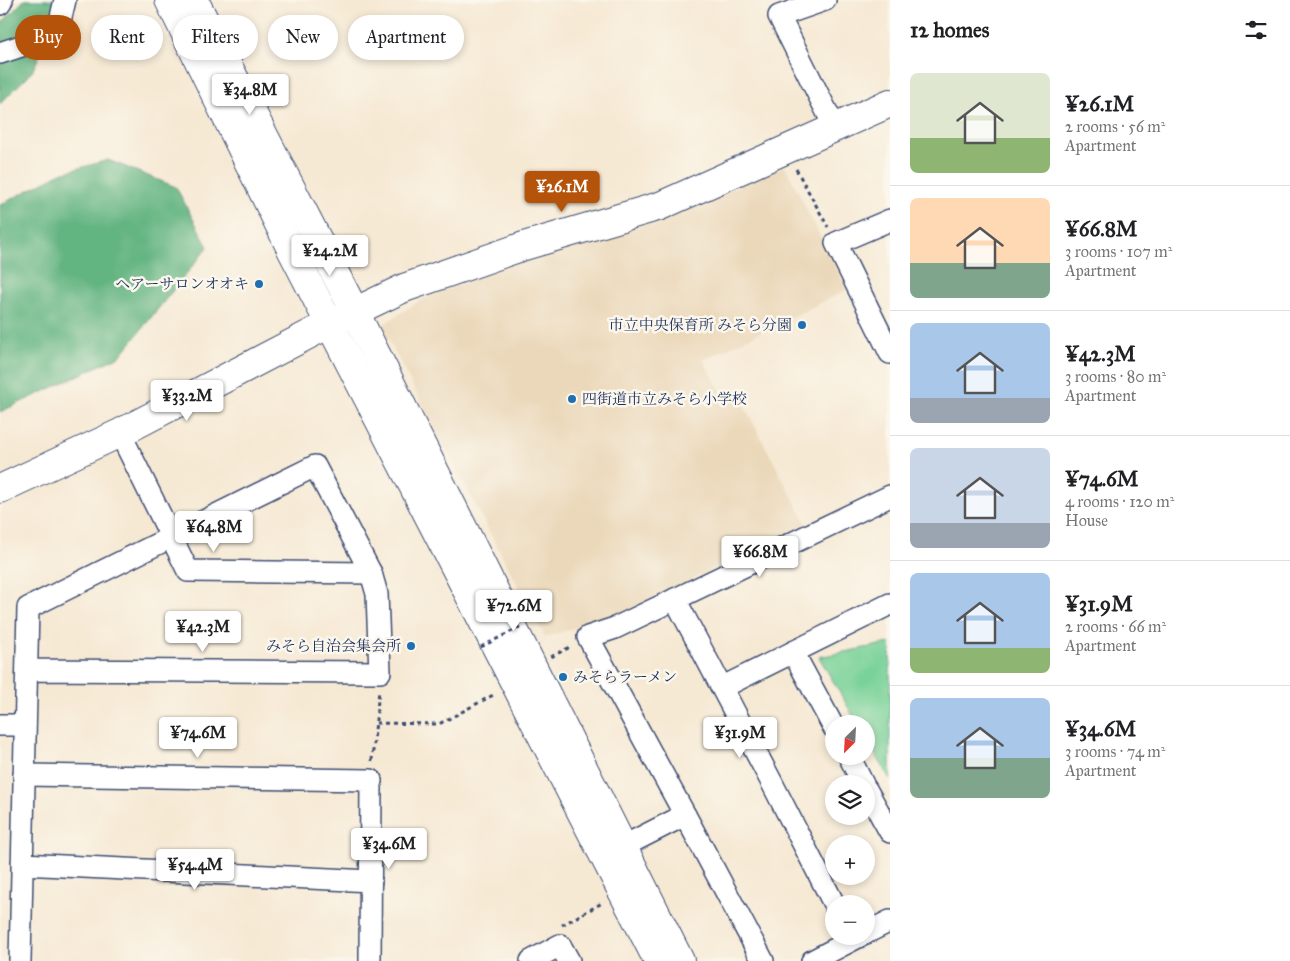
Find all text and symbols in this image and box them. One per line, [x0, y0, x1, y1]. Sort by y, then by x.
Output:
chip: Buy [15, 15, 81, 60]
chip: Rent [91, 15, 163, 60]
chip: Filters [173, 15, 258, 60]
chip: New [268, 15, 338, 60]
chip: Apartment [348, 15, 464, 60]
icon: filters [1242, 16, 1270, 44]
text: 12 homes [910, 17, 989, 43]
pin: ¥34.8M [209, 74, 291, 116]
text: ¥34.8M [223, 80, 277, 99]
text: ¥26.1M [1065, 91, 1134, 117]
icon: home [950, 93, 1010, 153]
text: 2 rooms · 56 m² [1065, 117, 1165, 136]
text: Apartment [1065, 136, 1137, 155]
pin: ¥26.1M [521, 170, 603, 213]
text: ¥26.1M [536, 177, 588, 196]
text: ¥66.8M [1065, 216, 1138, 242]
icon: home [950, 218, 1010, 278]
pin: ¥24.2M [289, 234, 371, 277]
text: ¥24.2M [302, 241, 358, 260]
text: 3 rooms · 107 m² [1065, 242, 1172, 261]
text: Apartment [1065, 261, 1137, 280]
place label: ヘアーサロンオオキ [115, 275, 249, 293]
marker: ヘアーサロンオオキ [253, 278, 265, 290]
place label: 市立中央保育所 みそら分園 [609, 316, 792, 334]
marker: 市立中央保育所 みそら分園 [796, 319, 808, 331]
text: ¥42.3M [1065, 341, 1136, 367]
icon: home [950, 343, 1010, 403]
text: 3 rooms · 80 m² [1065, 367, 1166, 386]
pin: ¥33.2M [146, 380, 228, 422]
text: ¥33.2M [161, 386, 213, 405]
text: Apartment [1065, 386, 1137, 405]
place label: 四街道市立みそら小学校 [582, 390, 747, 408]
marker: 四街道市立みそら小学校 [566, 393, 578, 405]
text: ¥74.6M [1065, 466, 1138, 492]
icon: home [950, 468, 1010, 528]
text: 4 rooms · 120 m² [1065, 492, 1174, 511]
pin: ¥64.8M [173, 510, 255, 553]
text: House [1065, 511, 1108, 530]
text: ¥64.8M [186, 517, 242, 536]
pin: ¥66.8M [719, 536, 801, 578]
text: ¥66.8M [732, 542, 788, 561]
pin: ¥72.6M [473, 590, 555, 632]
text: ¥31.9M [1065, 591, 1133, 617]
icon: home [950, 593, 1010, 653]
text: ¥72.6M [486, 596, 542, 615]
pin: ¥42.3M [162, 610, 244, 653]
text: ¥42.3M [176, 617, 230, 636]
text: 2 rooms · 66 m² [1065, 617, 1166, 636]
text: Apartment [1065, 636, 1137, 655]
place label: みそら自治会集会所 [266, 637, 401, 655]
marker: みそら自治会集会所 [405, 640, 417, 652]
place label: みそらラーメン [573, 668, 677, 686]
marker: みそらラーメン [557, 671, 569, 683]
north arrow [825, 715, 875, 765]
map controls [825, 715, 875, 945]
pin: ¥74.6M [157, 716, 239, 759]
pin: ¥31.9M [699, 716, 781, 759]
text: ¥34.6M [1065, 716, 1136, 742]
icon: home [950, 718, 1010, 778]
text: ¥74.6M [170, 723, 226, 742]
text: ¥31.9M [714, 723, 766, 742]
text: 3 rooms · 74 m² [1065, 742, 1165, 761]
text: Apartment [1065, 761, 1137, 780]
button: layers [825, 775, 875, 825]
pin: ¥34.6M [348, 828, 430, 870]
text: ¥34.6M [362, 834, 416, 853]
button: + [825, 835, 875, 885]
pin: ¥54.4M [154, 848, 236, 891]
text: ¥54.4M [167, 855, 223, 874]
button: − [825, 895, 875, 945]

